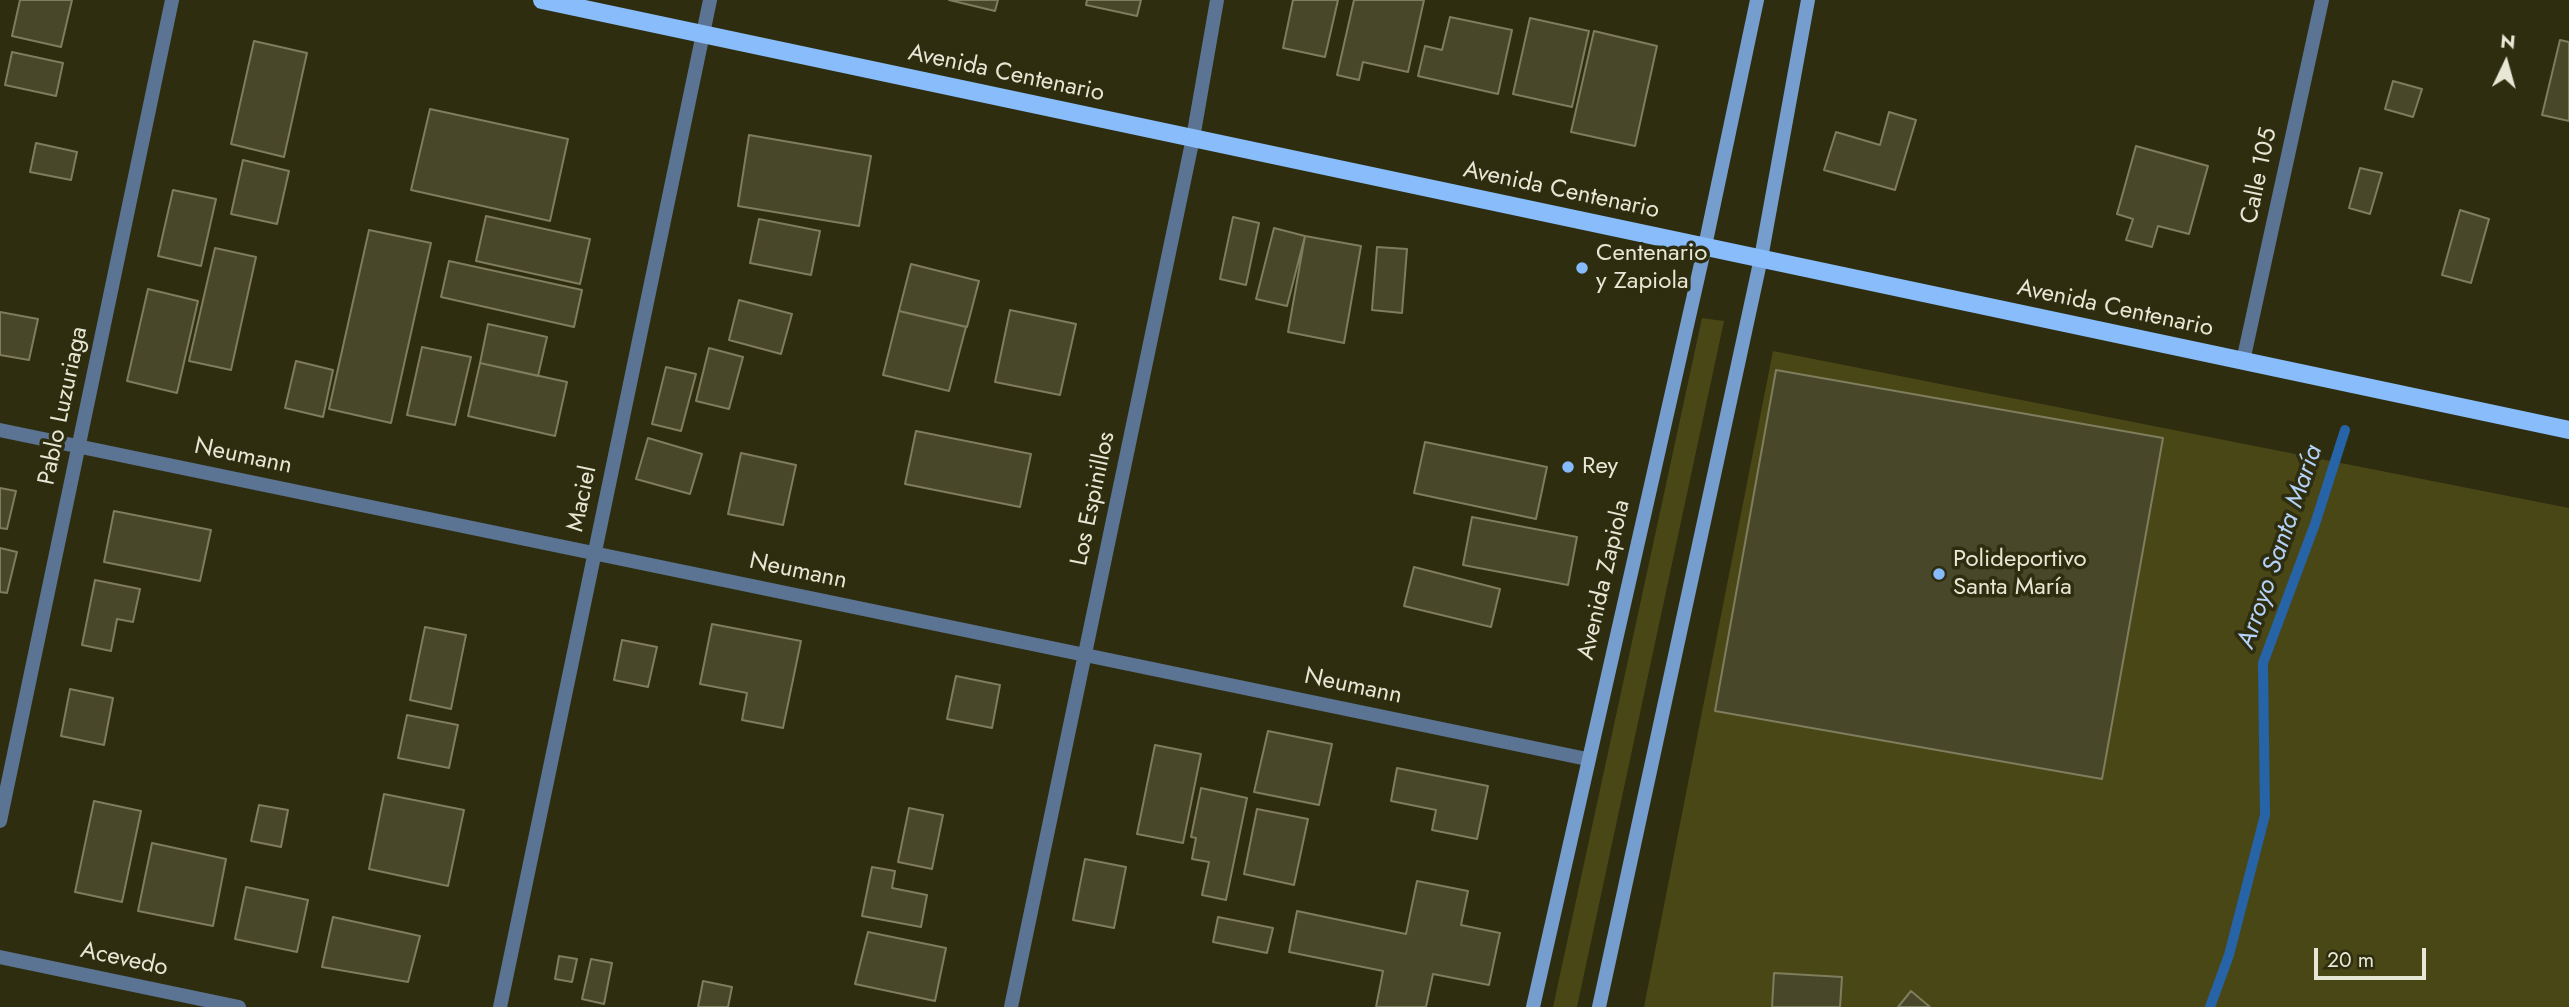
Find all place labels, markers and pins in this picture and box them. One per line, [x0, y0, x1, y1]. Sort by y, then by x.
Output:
place label: Centenario y Zapiola [1596, 240, 1707, 296]
marker: Centenario y Zapiola [1574, 260, 1590, 276]
place label: Rey [1582, 453, 1618, 481]
marker: Rey [1560, 459, 1576, 475]
place label: Polideportivo Santa María [1953, 546, 2087, 602]
marker: Polideportivo Santa María [1931, 566, 1947, 582]

